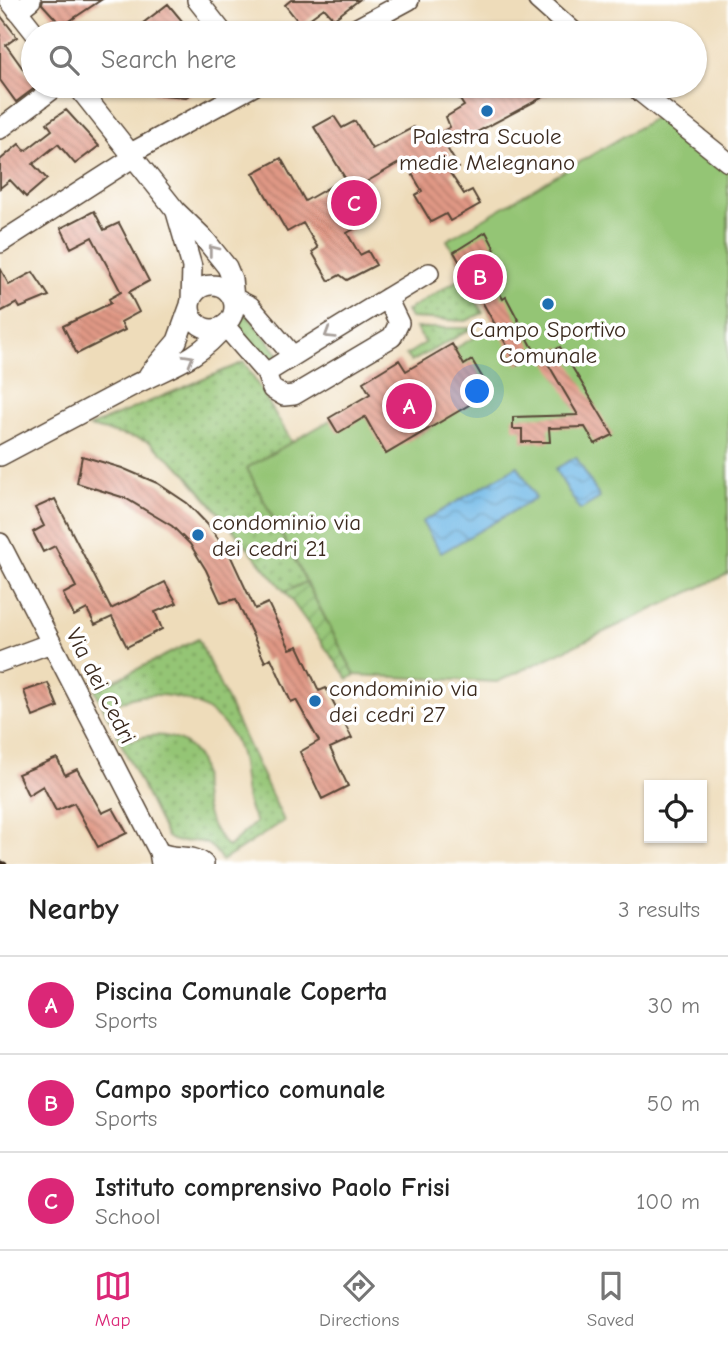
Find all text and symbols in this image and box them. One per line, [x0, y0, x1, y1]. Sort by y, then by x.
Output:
search box [21, 21, 707, 98]
icon: search [45, 41, 83, 79]
text: Search here [101, 45, 236, 75]
marker: Palestra Scuole medie Melegnano [479, 103, 495, 119]
place label: Palestra Scuole medie Melegnano [399, 123, 575, 176]
pin: C [331, 177, 377, 229]
one-way arrow [209, 245, 222, 257]
pin: B [457, 251, 503, 303]
marker: Campo Sportivo Comunale [540, 296, 556, 312]
place label: Campo Sportivo Comunale [470, 316, 626, 369]
one-way arrow [323, 325, 336, 338]
one-way arrow [181, 355, 194, 368]
your location [460, 374, 494, 408]
pin: A [386, 380, 432, 432]
place label: condominio via dei cedri 21 [212, 509, 361, 562]
marker: condominio via dei cedri 21 [190, 527, 206, 543]
street label: Via dei Cedri [60, 624, 142, 748]
place label: condominio via dei cedri 27 [329, 675, 478, 728]
marker: condominio via dei cedri 27 [307, 693, 323, 709]
map controls [644, 780, 707, 843]
button: locate [644, 780, 707, 843]
text: Nearby [28, 892, 119, 927]
text: 3 results [618, 896, 700, 923]
text: Piscina Comunale Coperta [95, 977, 388, 1007]
text: A [45, 992, 57, 1019]
text: 30 m [648, 992, 700, 1019]
text: Sports [95, 1007, 157, 1034]
text: Campo sportico comunale [95, 1075, 385, 1105]
text: B [44, 1090, 58, 1117]
text: 50 m [647, 1090, 700, 1117]
text: Sports [95, 1105, 157, 1132]
text: Istituto comprensivo Paolo Frisi [95, 1173, 450, 1203]
text: C [44, 1188, 58, 1215]
text: 100 m [636, 1188, 700, 1215]
text: School [95, 1203, 160, 1230]
tab: Map [94, 1267, 132, 1331]
tab: Directions [319, 1267, 399, 1331]
tab: Saved [587, 1267, 634, 1331]

